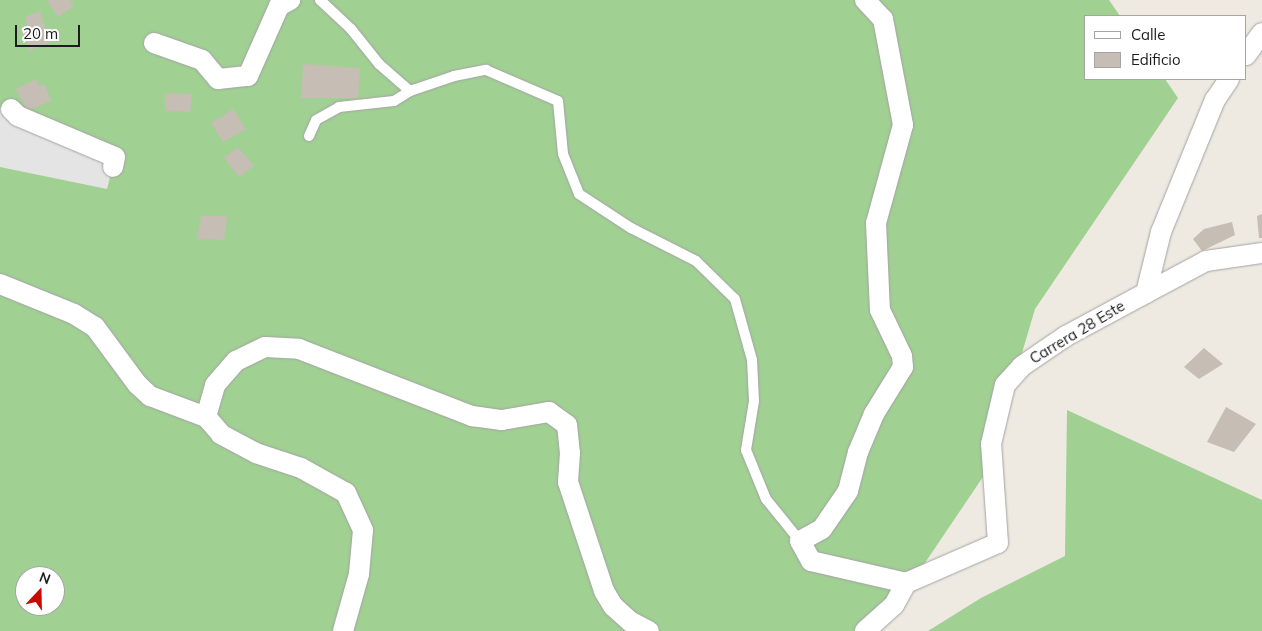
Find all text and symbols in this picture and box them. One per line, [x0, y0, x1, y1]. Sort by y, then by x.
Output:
scale bar [18, 15, 82, 47]
legend [1084, 15, 1247, 80]
text: 20 m [23, 24, 58, 43]
text: Calle [1131, 25, 1165, 44]
text: Edificio [1131, 50, 1181, 69]
street label: Carrera 28 Este [1026, 297, 1128, 367]
north arrow [15, 566, 65, 616]
text: N [37, 568, 53, 588]

